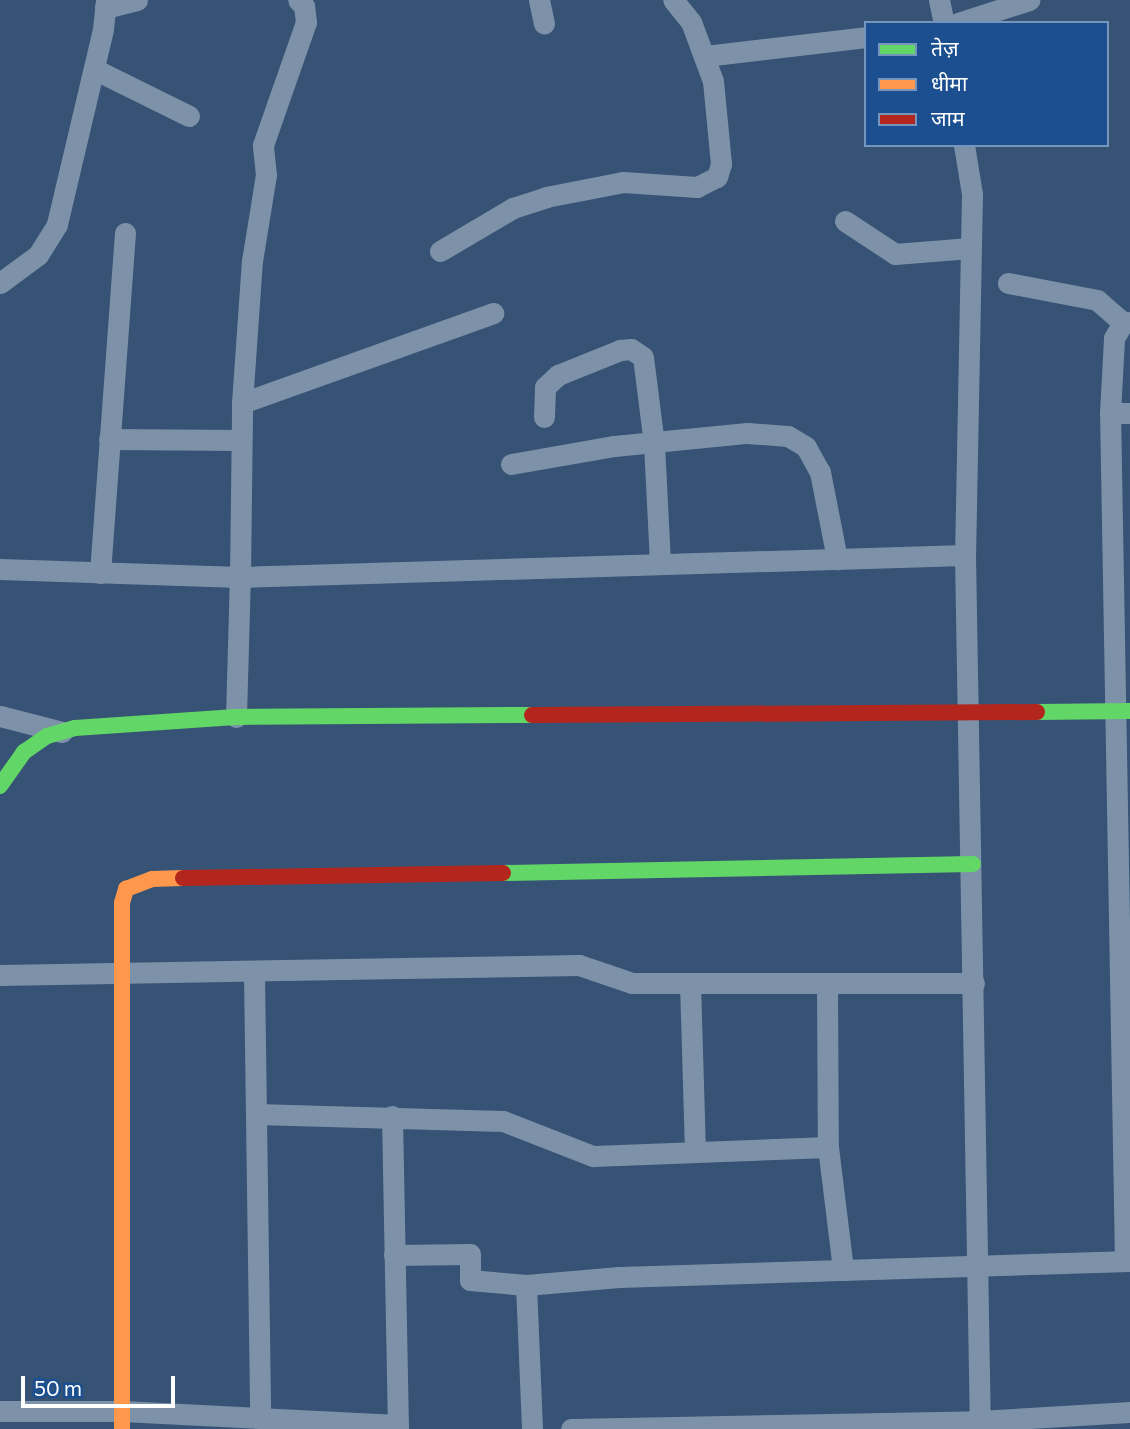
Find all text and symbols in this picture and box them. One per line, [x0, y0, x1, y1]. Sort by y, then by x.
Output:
legend [864, 21, 1109, 147]
text: तेज़ [931, 35, 959, 60]
text: धीमा [931, 70, 967, 95]
text: जाम [931, 105, 965, 130]
scale bar [24, 1362, 178, 1406]
text: 50 m [34, 1375, 82, 1400]

